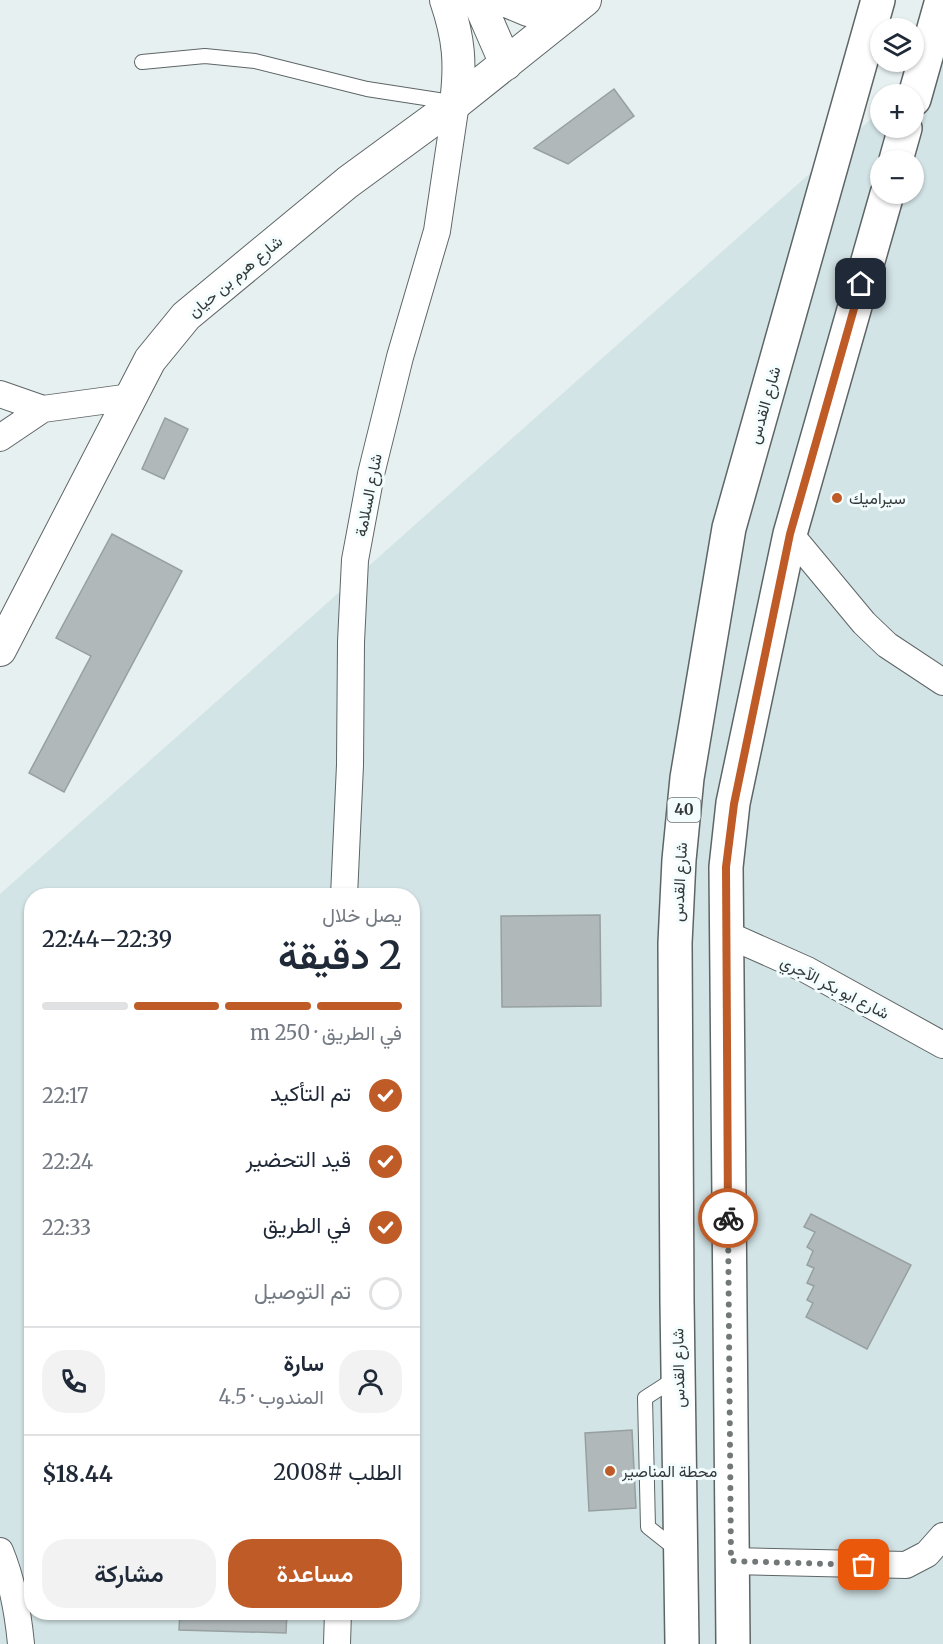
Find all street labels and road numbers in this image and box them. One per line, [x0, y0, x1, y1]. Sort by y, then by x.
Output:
street label: شارع هرم بن حيان [184, 231, 287, 323]
street label: شارع القدس [743, 364, 787, 447]
street label: شارع السلامة [350, 452, 388, 539]
road number: 40 [668, 798, 700, 822]
street label: شارع القدس [667, 842, 693, 922]
street label: شارع ابو بكر الآجري [776, 951, 893, 1027]
street label: شارع القدس [667, 1328, 691, 1408]

